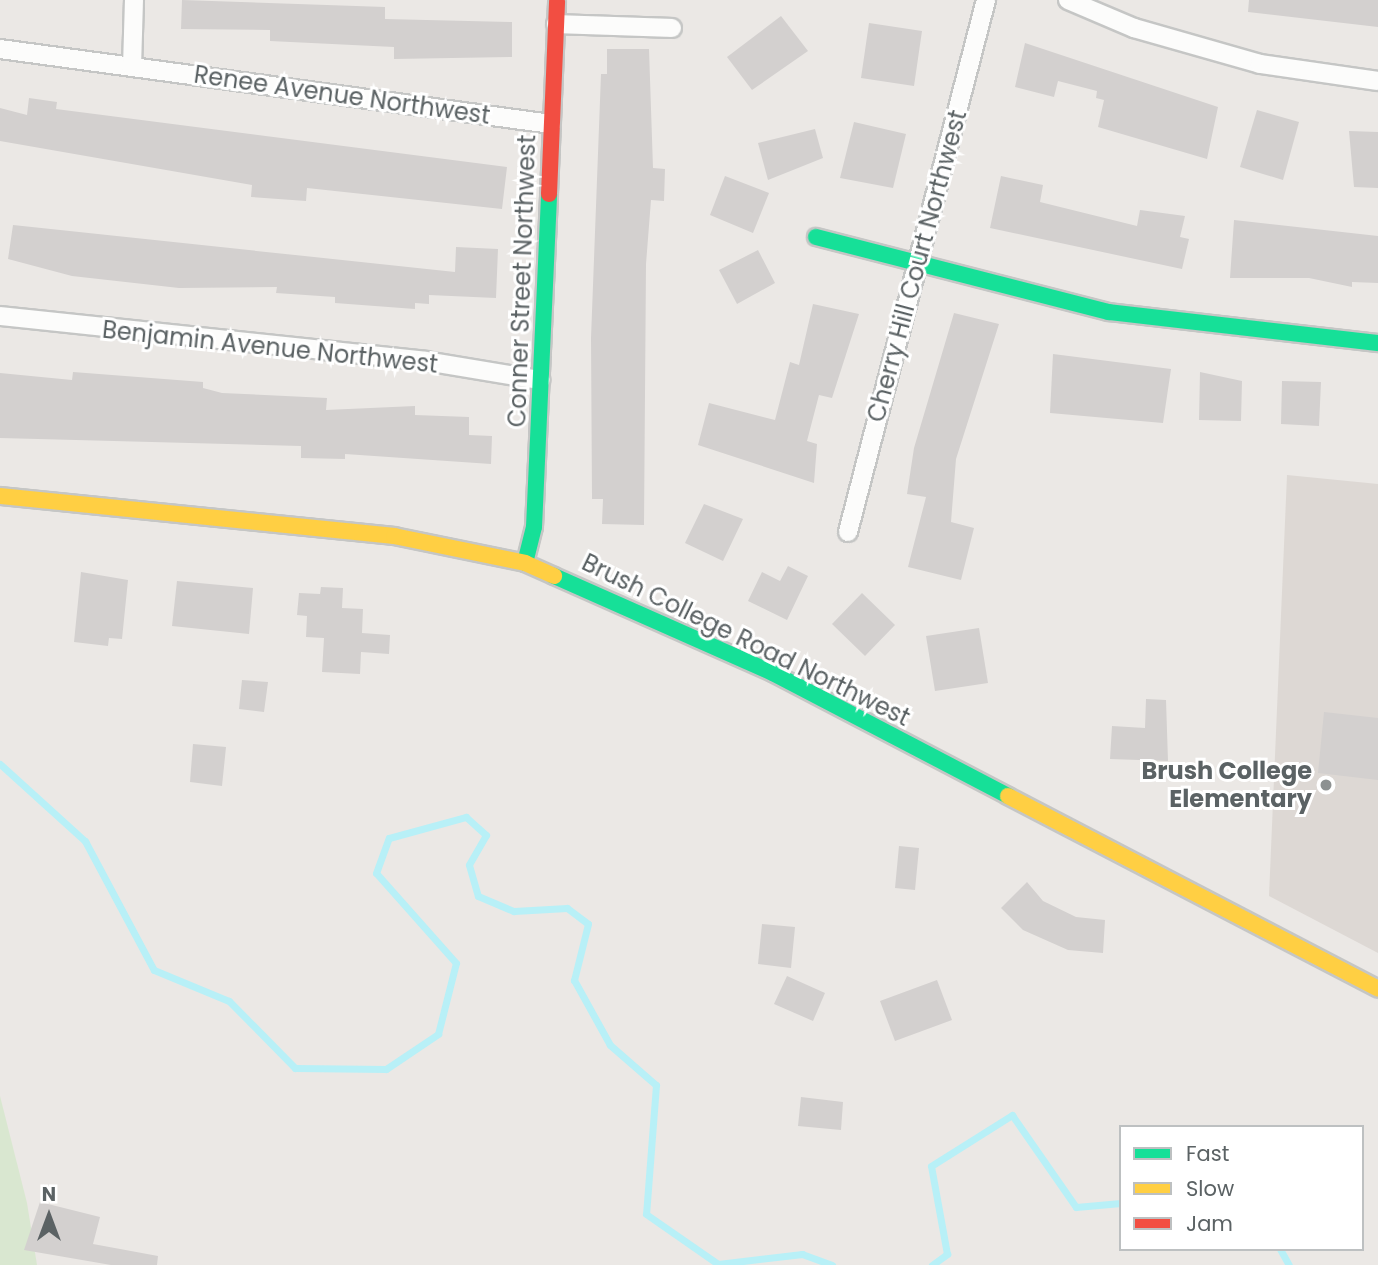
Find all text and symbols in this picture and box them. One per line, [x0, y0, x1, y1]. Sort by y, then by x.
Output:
street label: Renee Avenue Northwest [192, 60, 492, 130]
street label: Cherry Hill Court Northwest [861, 107, 973, 425]
street label: Conner Street Northwest [503, 134, 541, 428]
street label: Benjamin Avenue Northwest [101, 315, 439, 379]
street label: Brush College Road Northwest [577, 548, 915, 732]
place label: Brush College Elementary [1141, 757, 1312, 813]
marker: Brush College Elementary [1318, 777, 1334, 793]
legend [1119, 1125, 1364, 1251]
text: Fast [1186, 1139, 1229, 1168]
text: Slow [1186, 1174, 1234, 1203]
north arrow [14, 1181, 84, 1251]
text: N [42, 1181, 56, 1208]
text: Jam [1186, 1209, 1233, 1238]

